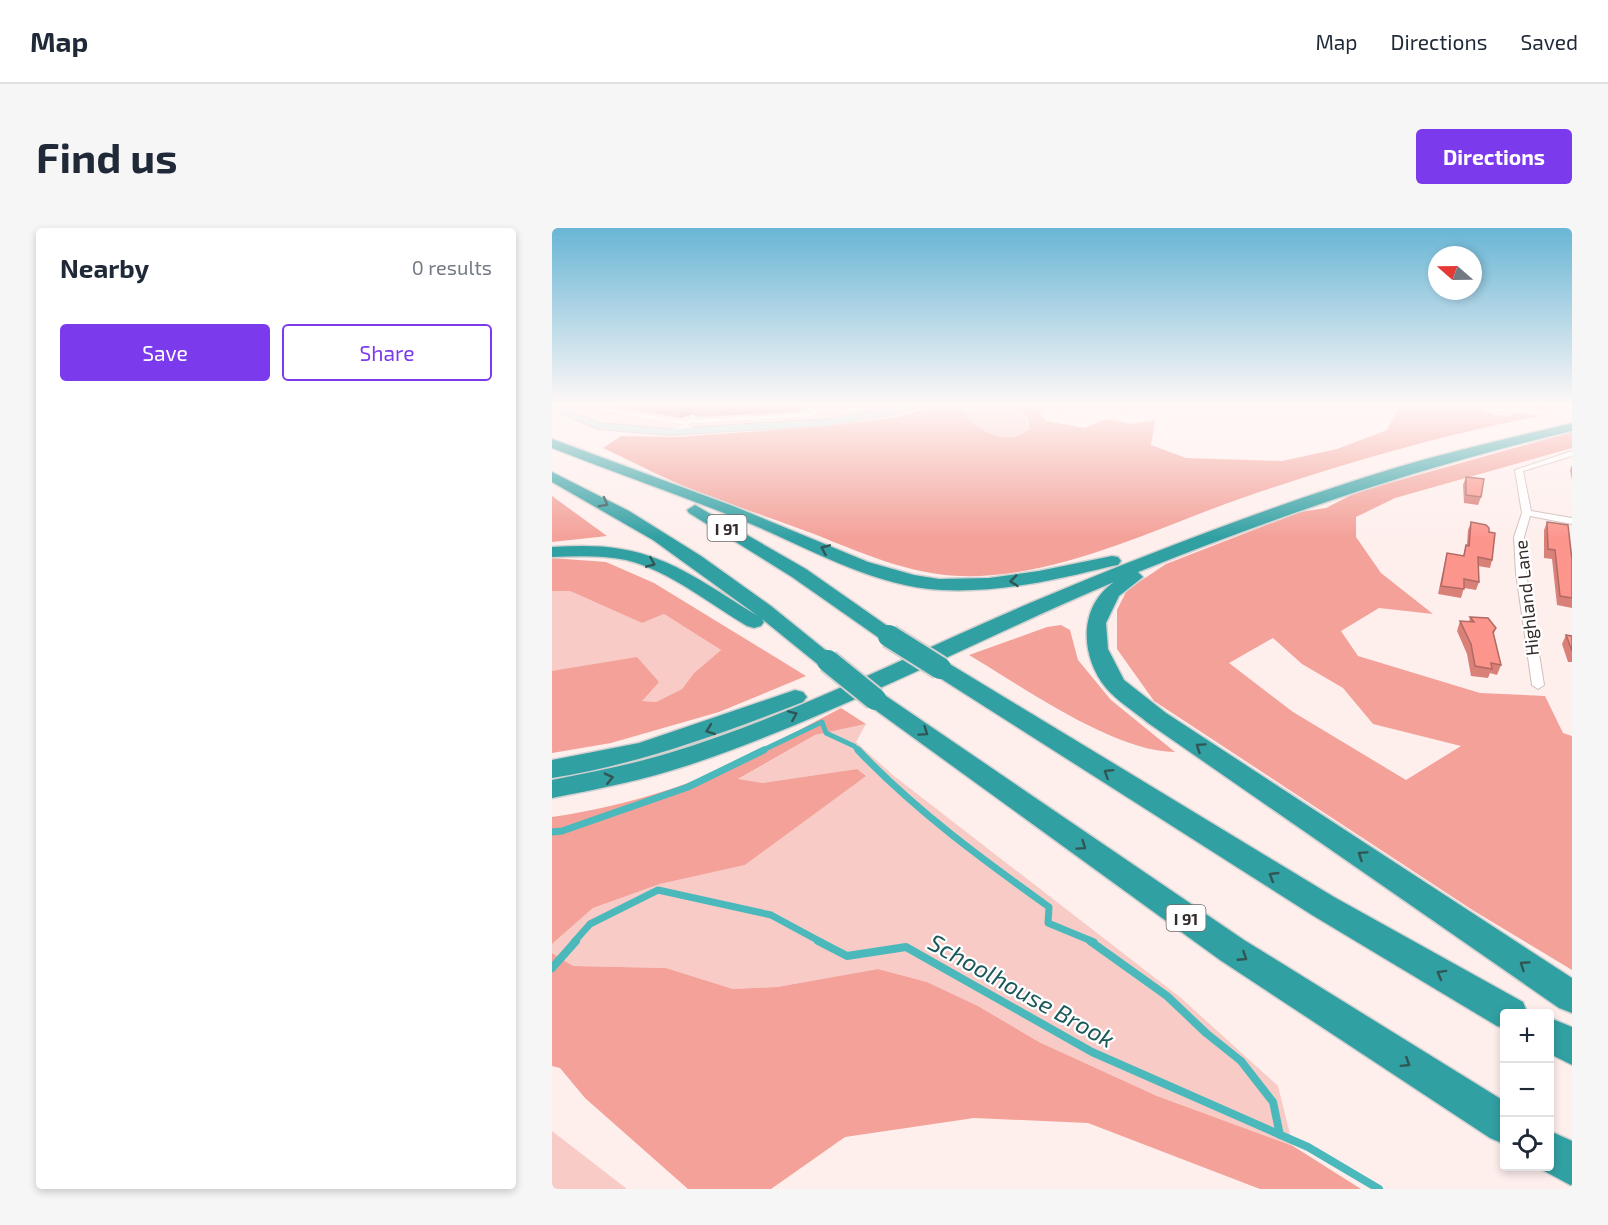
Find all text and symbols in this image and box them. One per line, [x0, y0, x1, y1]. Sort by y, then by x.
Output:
text: Map [30, 24, 88, 58]
text: Map [1315, 29, 1358, 54]
text: Directions [1391, 29, 1487, 54]
text: Saved [1520, 29, 1578, 54]
button: Directions [1416, 129, 1572, 184]
text: Find us [36, 131, 178, 181]
north arrow [1428, 246, 1482, 300]
text: Nearby [60, 252, 149, 283]
text: 0 results [412, 255, 492, 279]
button: Save [60, 324, 270, 381]
button: Share [282, 324, 492, 381]
one-way arrow [598, 496, 608, 507]
road number: I 91 [708, 515, 747, 541]
street label: Highland Lane [1509, 539, 1543, 657]
one-way arrow [820, 544, 831, 556]
one-way arrow [645, 556, 656, 568]
one-way arrow [1009, 574, 1018, 587]
one-way arrow [787, 710, 798, 722]
one-way arrow [705, 723, 716, 735]
one-way arrow [917, 725, 928, 736]
one-way arrow [1196, 743, 1207, 754]
one-way arrow [1104, 768, 1114, 780]
one-way arrow [604, 772, 614, 785]
one-way arrow [1076, 839, 1087, 850]
one-way arrow [1358, 851, 1369, 862]
one-way arrow [1269, 871, 1279, 883]
road number: I 91 [1166, 905, 1206, 931]
water label: Schoolhouse Brook [924, 927, 1120, 1053]
one-way arrow [1236, 949, 1247, 960]
one-way arrow [1519, 961, 1530, 972]
one-way arrow [1437, 970, 1447, 982]
map controls [1500, 1009, 1554, 1171]
button: + [1500, 1009, 1554, 1063]
one-way arrow [1400, 1055, 1410, 1067]
button: − [1500, 1063, 1554, 1117]
button: locate [1500, 1117, 1554, 1171]

